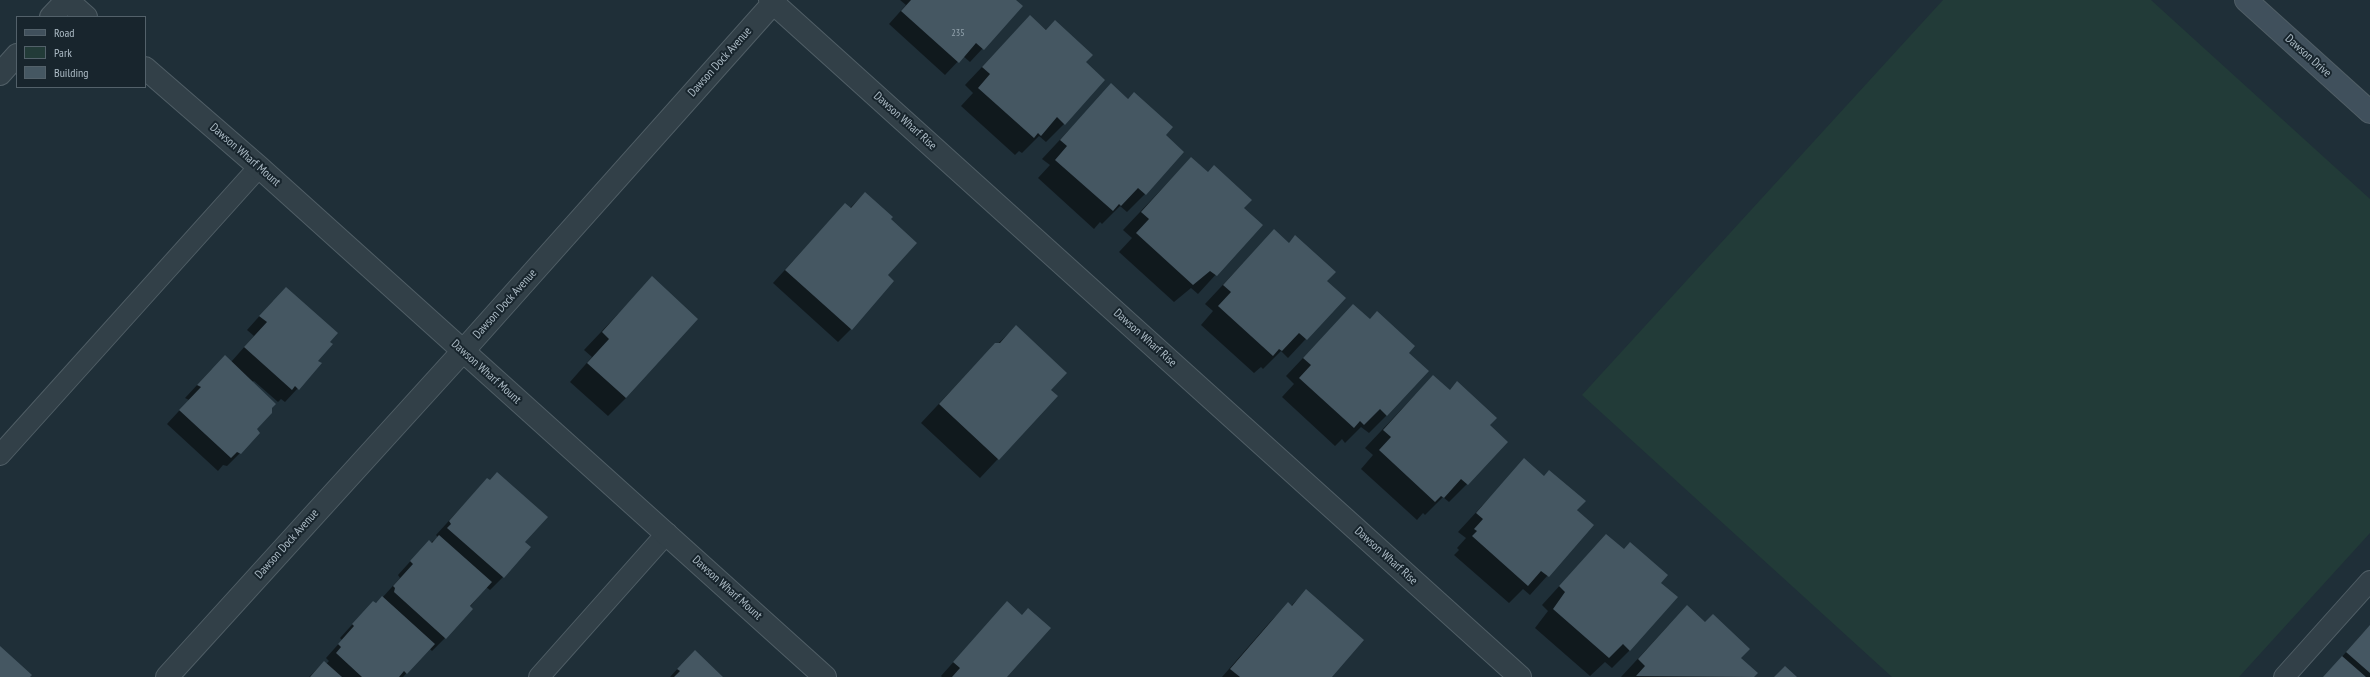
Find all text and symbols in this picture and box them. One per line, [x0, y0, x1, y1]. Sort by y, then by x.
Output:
legend [16, 16, 146, 88]
street label: Dawson Dock Avenue [685, 24, 755, 100]
text: Road [54, 25, 74, 40]
house number: 235 [951, 27, 965, 39]
street label: Dawson Drive [2282, 32, 2334, 80]
text: Park [54, 45, 72, 60]
text: Building [54, 65, 89, 80]
street label: Dawson Wharf Rise [871, 89, 939, 153]
street label: Dawson Wharf Mount [207, 120, 283, 190]
street label: Dawson Dock Avenue [470, 266, 540, 342]
street label: Dawson Wharf Rise [1111, 306, 1179, 370]
street label: Dawson Wharf Mount [448, 337, 524, 407]
street label: Dawson Dock Avenue [252, 506, 322, 582]
street label: Dawson Wharf Rise [1352, 524, 1420, 588]
street label: Dawson Wharf Mount [689, 553, 765, 623]

